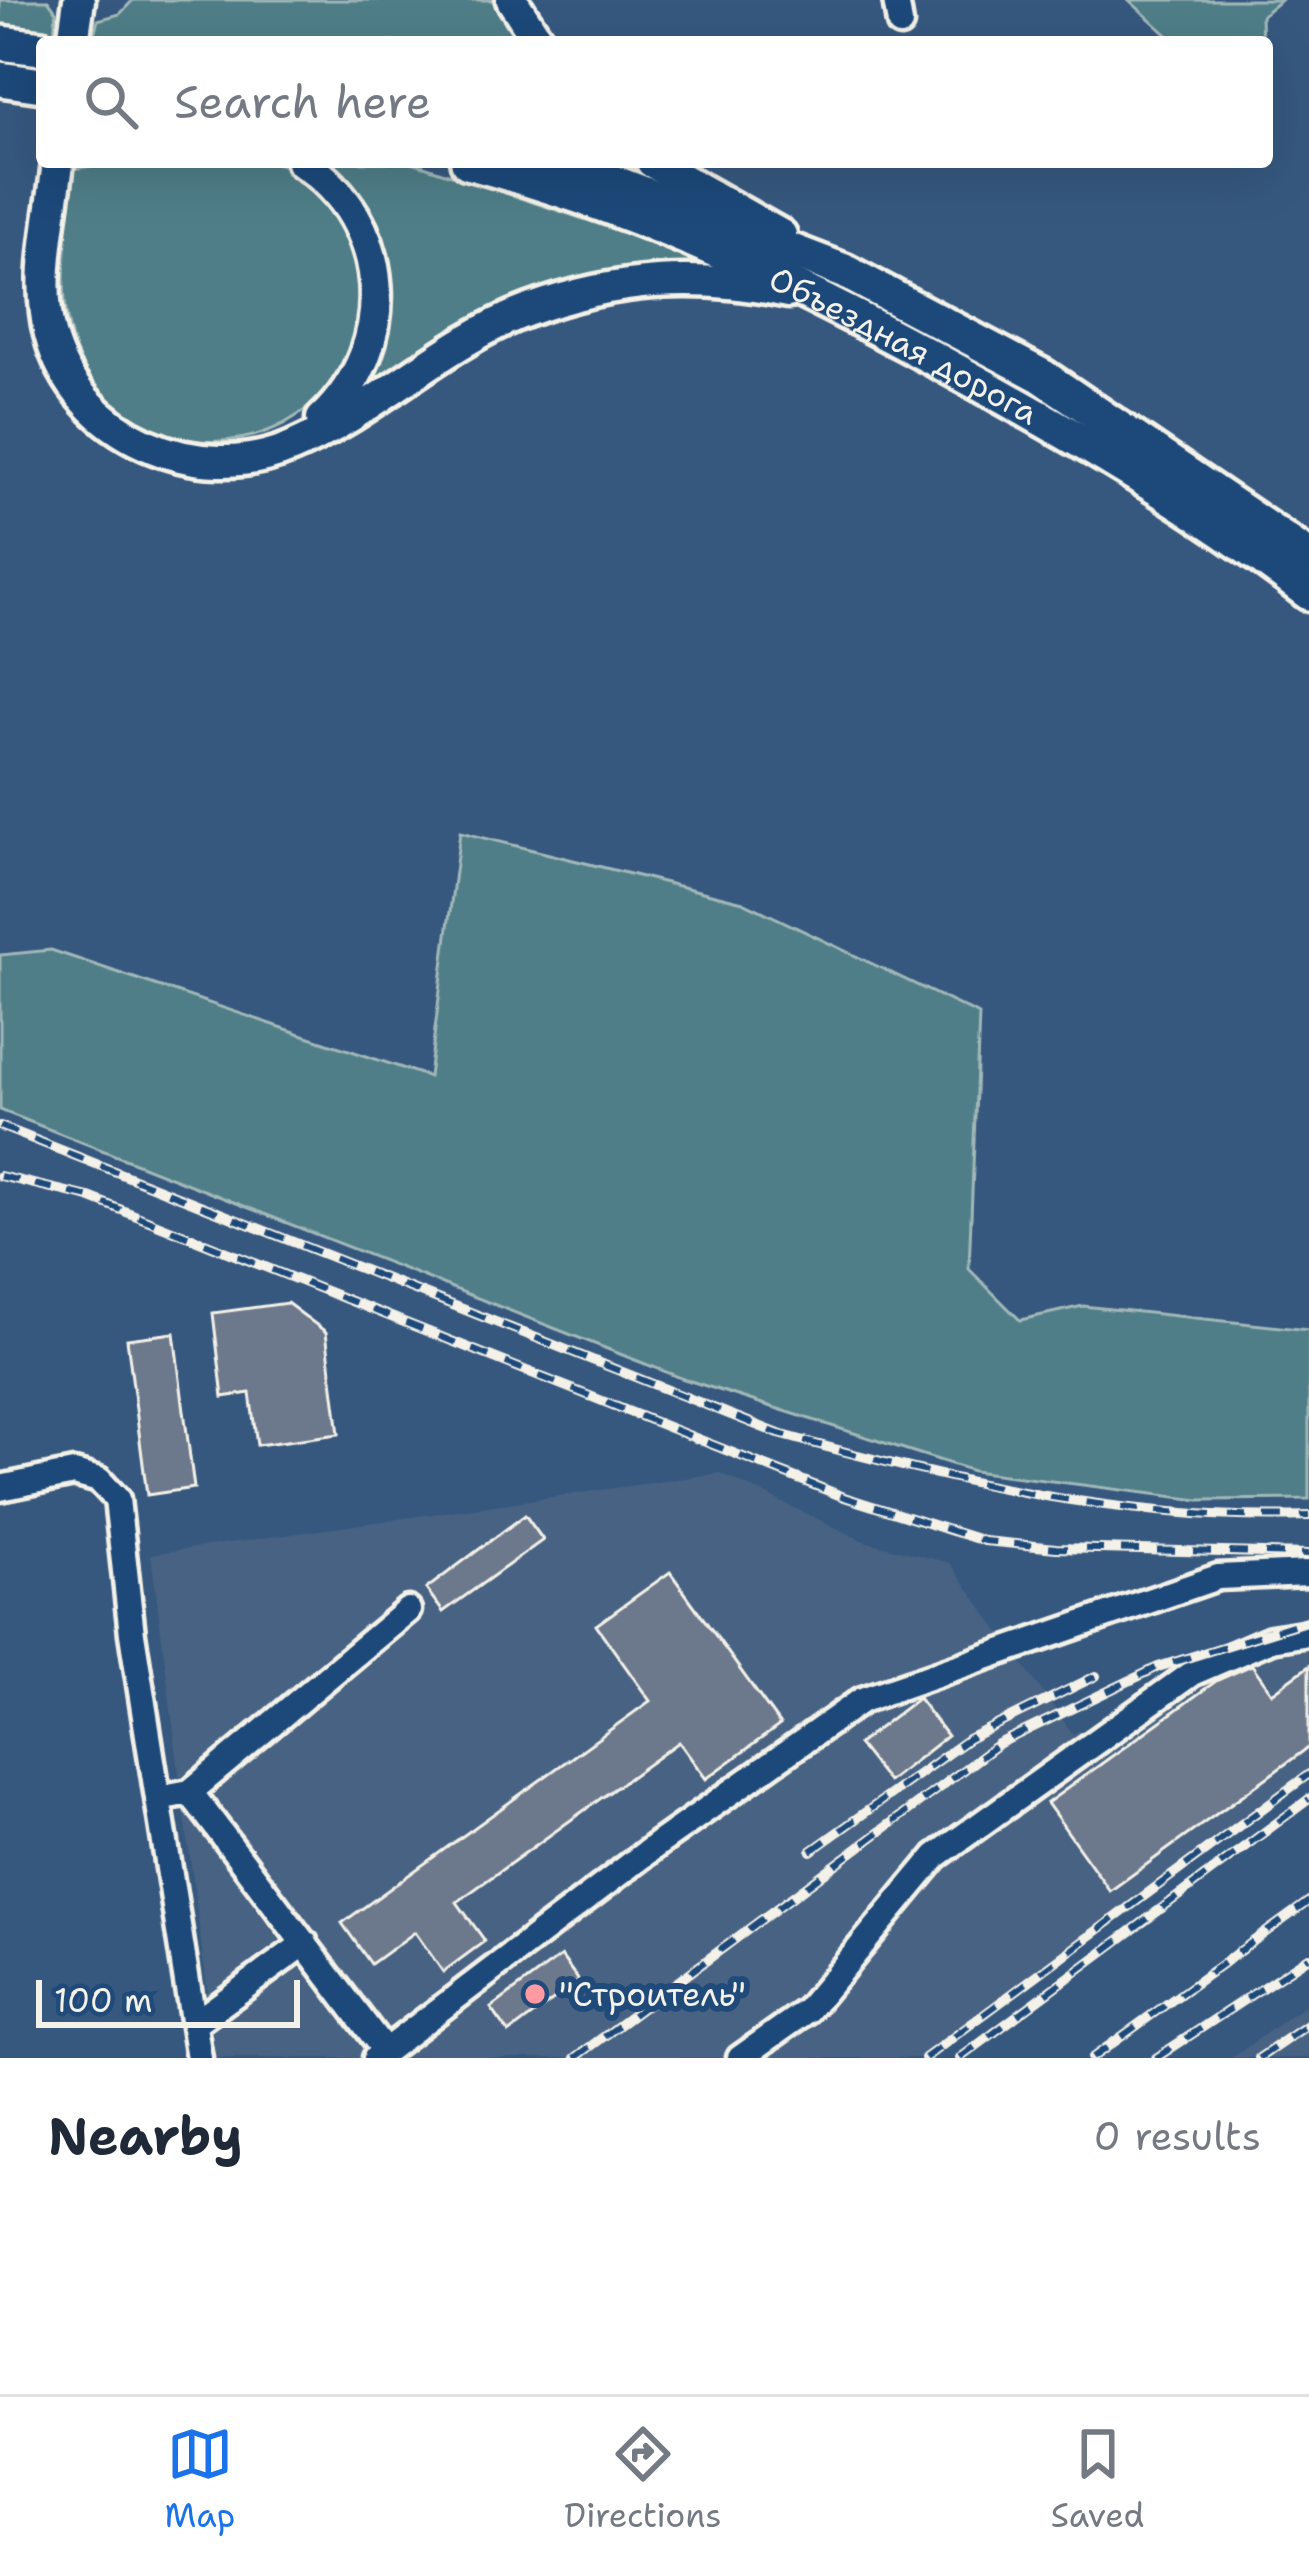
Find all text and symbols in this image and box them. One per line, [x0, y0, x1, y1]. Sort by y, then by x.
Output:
search box [36, 36, 1273, 168]
icon: search [78, 69, 144, 135]
text: Search here [174, 72, 431, 132]
street label: Объездная дорога [762, 255, 1047, 435]
place label: "Строитель" [559, 1972, 746, 2017]
scale bar [36, 1974, 300, 2027]
text: 100 m [54, 1978, 153, 2023]
marker: "Строитель" [522, 1981, 548, 2007]
text: Nearby [48, 2102, 243, 2170]
text: 0 results [1094, 2110, 1261, 2162]
tab: Map [165, 2421, 235, 2538]
tab: Directions [564, 2421, 722, 2538]
tab: Saved [1051, 2421, 1144, 2538]

